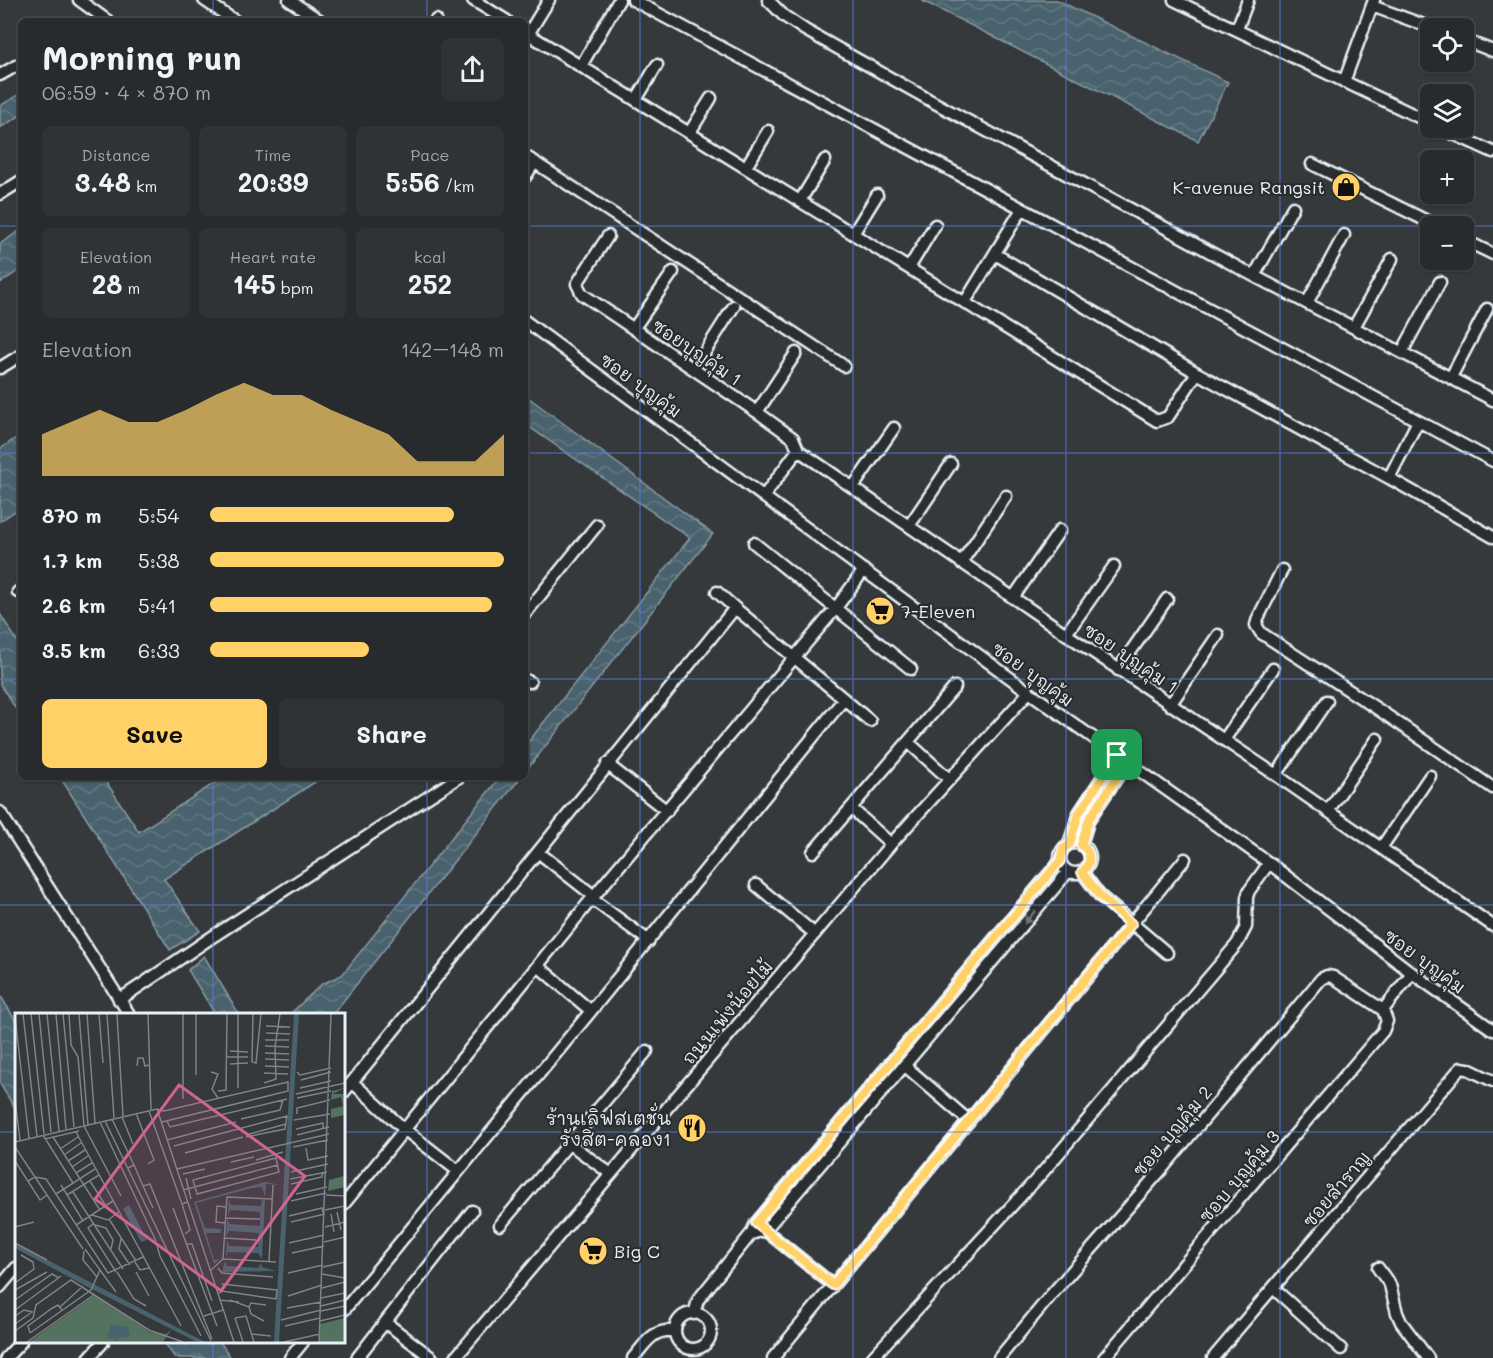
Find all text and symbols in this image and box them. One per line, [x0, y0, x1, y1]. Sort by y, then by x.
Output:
map controls [1420, 18, 1474, 270]
button: locate [1420, 18, 1474, 72]
text: Morning run [42, 35, 242, 78]
button: share [441, 38, 504, 101]
text: 06:59 · 4 × 870 m [42, 79, 211, 105]
button: layers [1420, 84, 1474, 138]
text: Distance [82, 144, 150, 165]
text: Time [255, 144, 291, 165]
text: Pace [410, 144, 450, 165]
button: + [1420, 150, 1474, 204]
text: 3.48 [75, 165, 131, 199]
text: 20:39 [238, 165, 308, 199]
text: 5:56 [385, 165, 440, 199]
shop icon: K-avenue Rangsit [1330, 171, 1362, 203]
text: km [131, 175, 157, 196]
text: /km [440, 175, 475, 196]
place label: K-avenue Rangsit [1173, 175, 1325, 199]
button: − [1420, 216, 1474, 270]
text: Elevation [80, 246, 152, 267]
text: Heart rate [230, 246, 316, 267]
text: kcal [414, 246, 446, 267]
text: 28 [92, 267, 122, 301]
text: 145 [232, 267, 276, 301]
text: 252 [408, 267, 452, 301]
text: m [122, 277, 140, 298]
text: bpm [276, 277, 314, 298]
street label: ซอยบุญคุ้ม 1 [646, 313, 747, 393]
text: Elevation [42, 336, 132, 362]
text: 142–148 m [401, 336, 504, 362]
street label: ซอย บุญคุ้ม [594, 347, 687, 424]
text: 870 m [42, 502, 101, 528]
text: 5:54 [138, 502, 179, 528]
text: 1.7 km [42, 547, 102, 573]
text: 5:38 [138, 547, 180, 573]
text: 2.6 km [42, 592, 105, 618]
text: 5:41 [138, 592, 177, 618]
supermarket icon: 7-Eleven [864, 595, 896, 627]
place label: 7-Eleven [901, 599, 975, 623]
street label: ซอย บุญคุ้ม 1 [1078, 618, 1183, 700]
street label: ซอย บุญคุ้ม [986, 636, 1079, 713]
text: 3.5 km [42, 637, 106, 663]
text: 6:33 [138, 637, 180, 663]
button: Save [42, 699, 267, 768]
button: Share [279, 699, 504, 768]
pin [1091, 729, 1142, 780]
icon: arrive [1100, 738, 1133, 771]
one-way arrow [1024, 909, 1037, 925]
street label: ซอย บุญคุ้ม [1378, 923, 1471, 1000]
street label: ถนนเพ่งน้อยไม้ [676, 955, 778, 1069]
inset map [15, 1013, 345, 1343]
street label: ซอย บุญคุ้ม 2 [1127, 1081, 1218, 1183]
place label: ร้านเลิฟสเตชั่น รังสิต-คลอง1 [546, 1102, 671, 1151]
restaurant icon: ร้านเลิฟสเตชั่น รังสิต-คลอง1 [676, 1112, 708, 1144]
street label: ซอบ บุญคุ้ม 3 [1193, 1125, 1286, 1229]
street label: ซอยสำราญ [1297, 1146, 1375, 1232]
supermarket icon: Big C [577, 1235, 609, 1267]
place label: Big C [614, 1239, 660, 1263]

